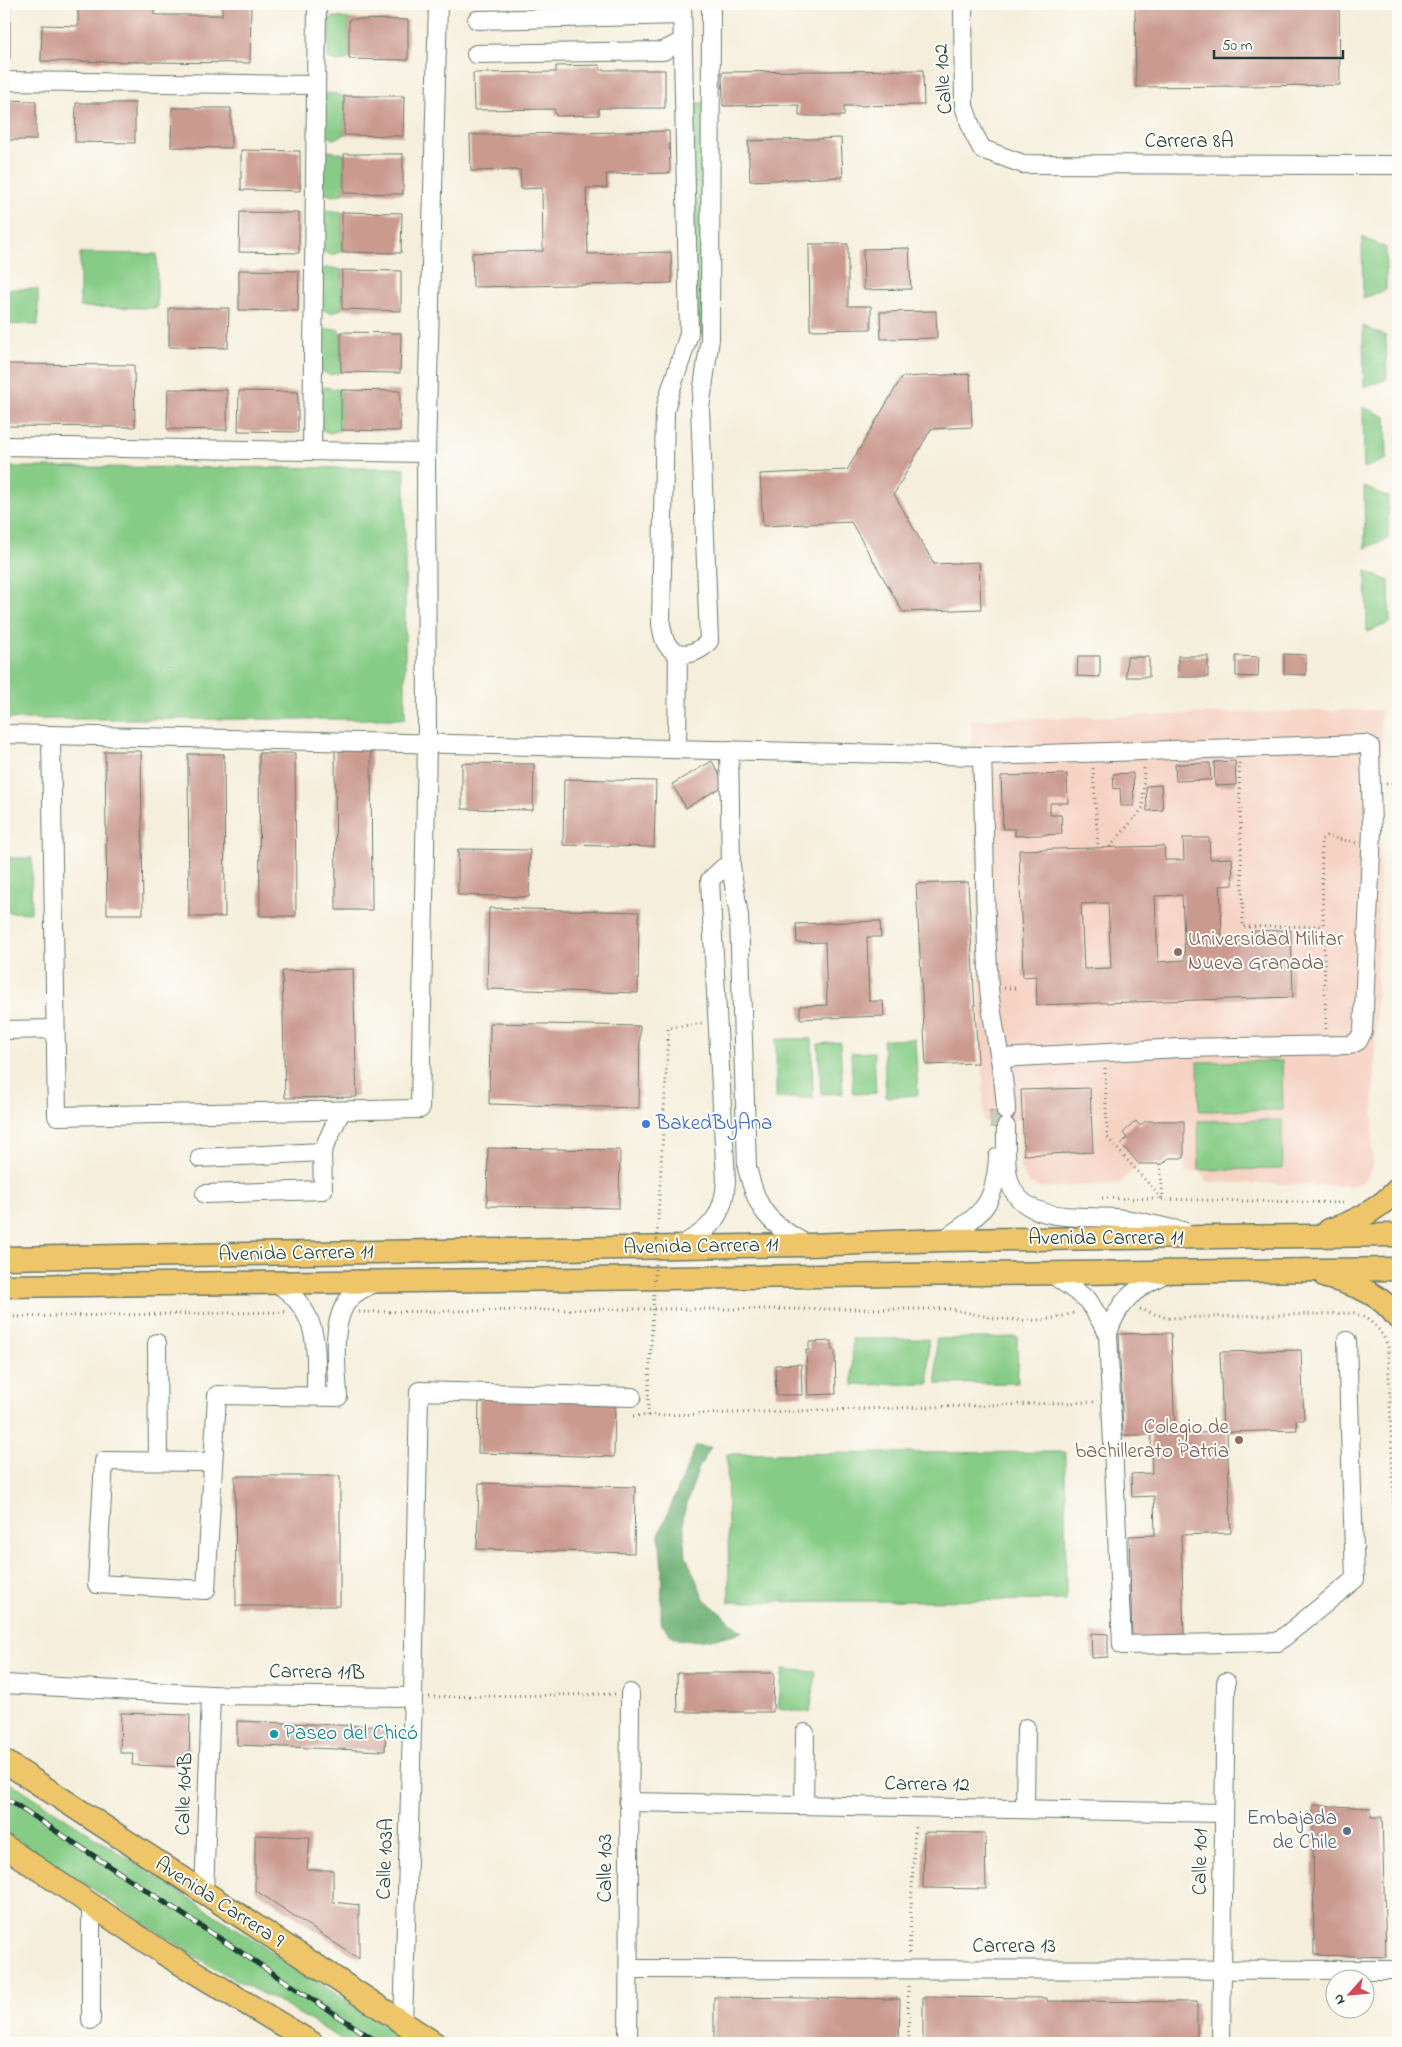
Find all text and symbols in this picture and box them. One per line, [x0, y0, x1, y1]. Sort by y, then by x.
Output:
scale bar [1214, 28, 1343, 60]
text: 50 m [1222, 35, 1253, 57]
street label: Calle 102 [927, 43, 961, 115]
street label: Carrera 8A [1144, 127, 1234, 157]
place label: Universidad Militar Nueva Granada [1188, 925, 1344, 979]
marker: Universidad Militar Nueva Granada [1172, 946, 1184, 958]
place label: BakedByAna [655, 1109, 772, 1141]
marker: BakedByAna [640, 1118, 652, 1130]
street label: Avenida Carrera 11 [1028, 1224, 1184, 1254]
street label: Avenida Carrera 11 [623, 1231, 779, 1263]
street label: Avenida Carrera 11 [218, 1238, 374, 1270]
place label: Colegio de bachillerato Patria [1075, 1413, 1230, 1467]
marker: Colegio de bachillerato Patria [1233, 1434, 1245, 1446]
street label: Carrera 11B [269, 1657, 365, 1689]
place label: Paseo del Chicó [284, 1719, 418, 1749]
marker: Paseo del Chicó [268, 1728, 280, 1740]
street label: Calle 104B [169, 1752, 201, 1836]
street label: Carrera 12 [884, 1769, 970, 1801]
place label: Embajada de Chile [1247, 1804, 1338, 1858]
street label: Calle 103A [370, 1818, 402, 1900]
marker: Embajada de Chile [1341, 1825, 1353, 1837]
street label: Calle 101 [1185, 1828, 1217, 1896]
street label: Calle 103 [591, 1833, 621, 1903]
street label: Avenida Carrera 9 [149, 1850, 290, 1956]
street label: Carrera 13 [972, 1932, 1056, 1962]
north arrow [1324, 1970, 1374, 2020]
text: N [1328, 1990, 1351, 2008]

